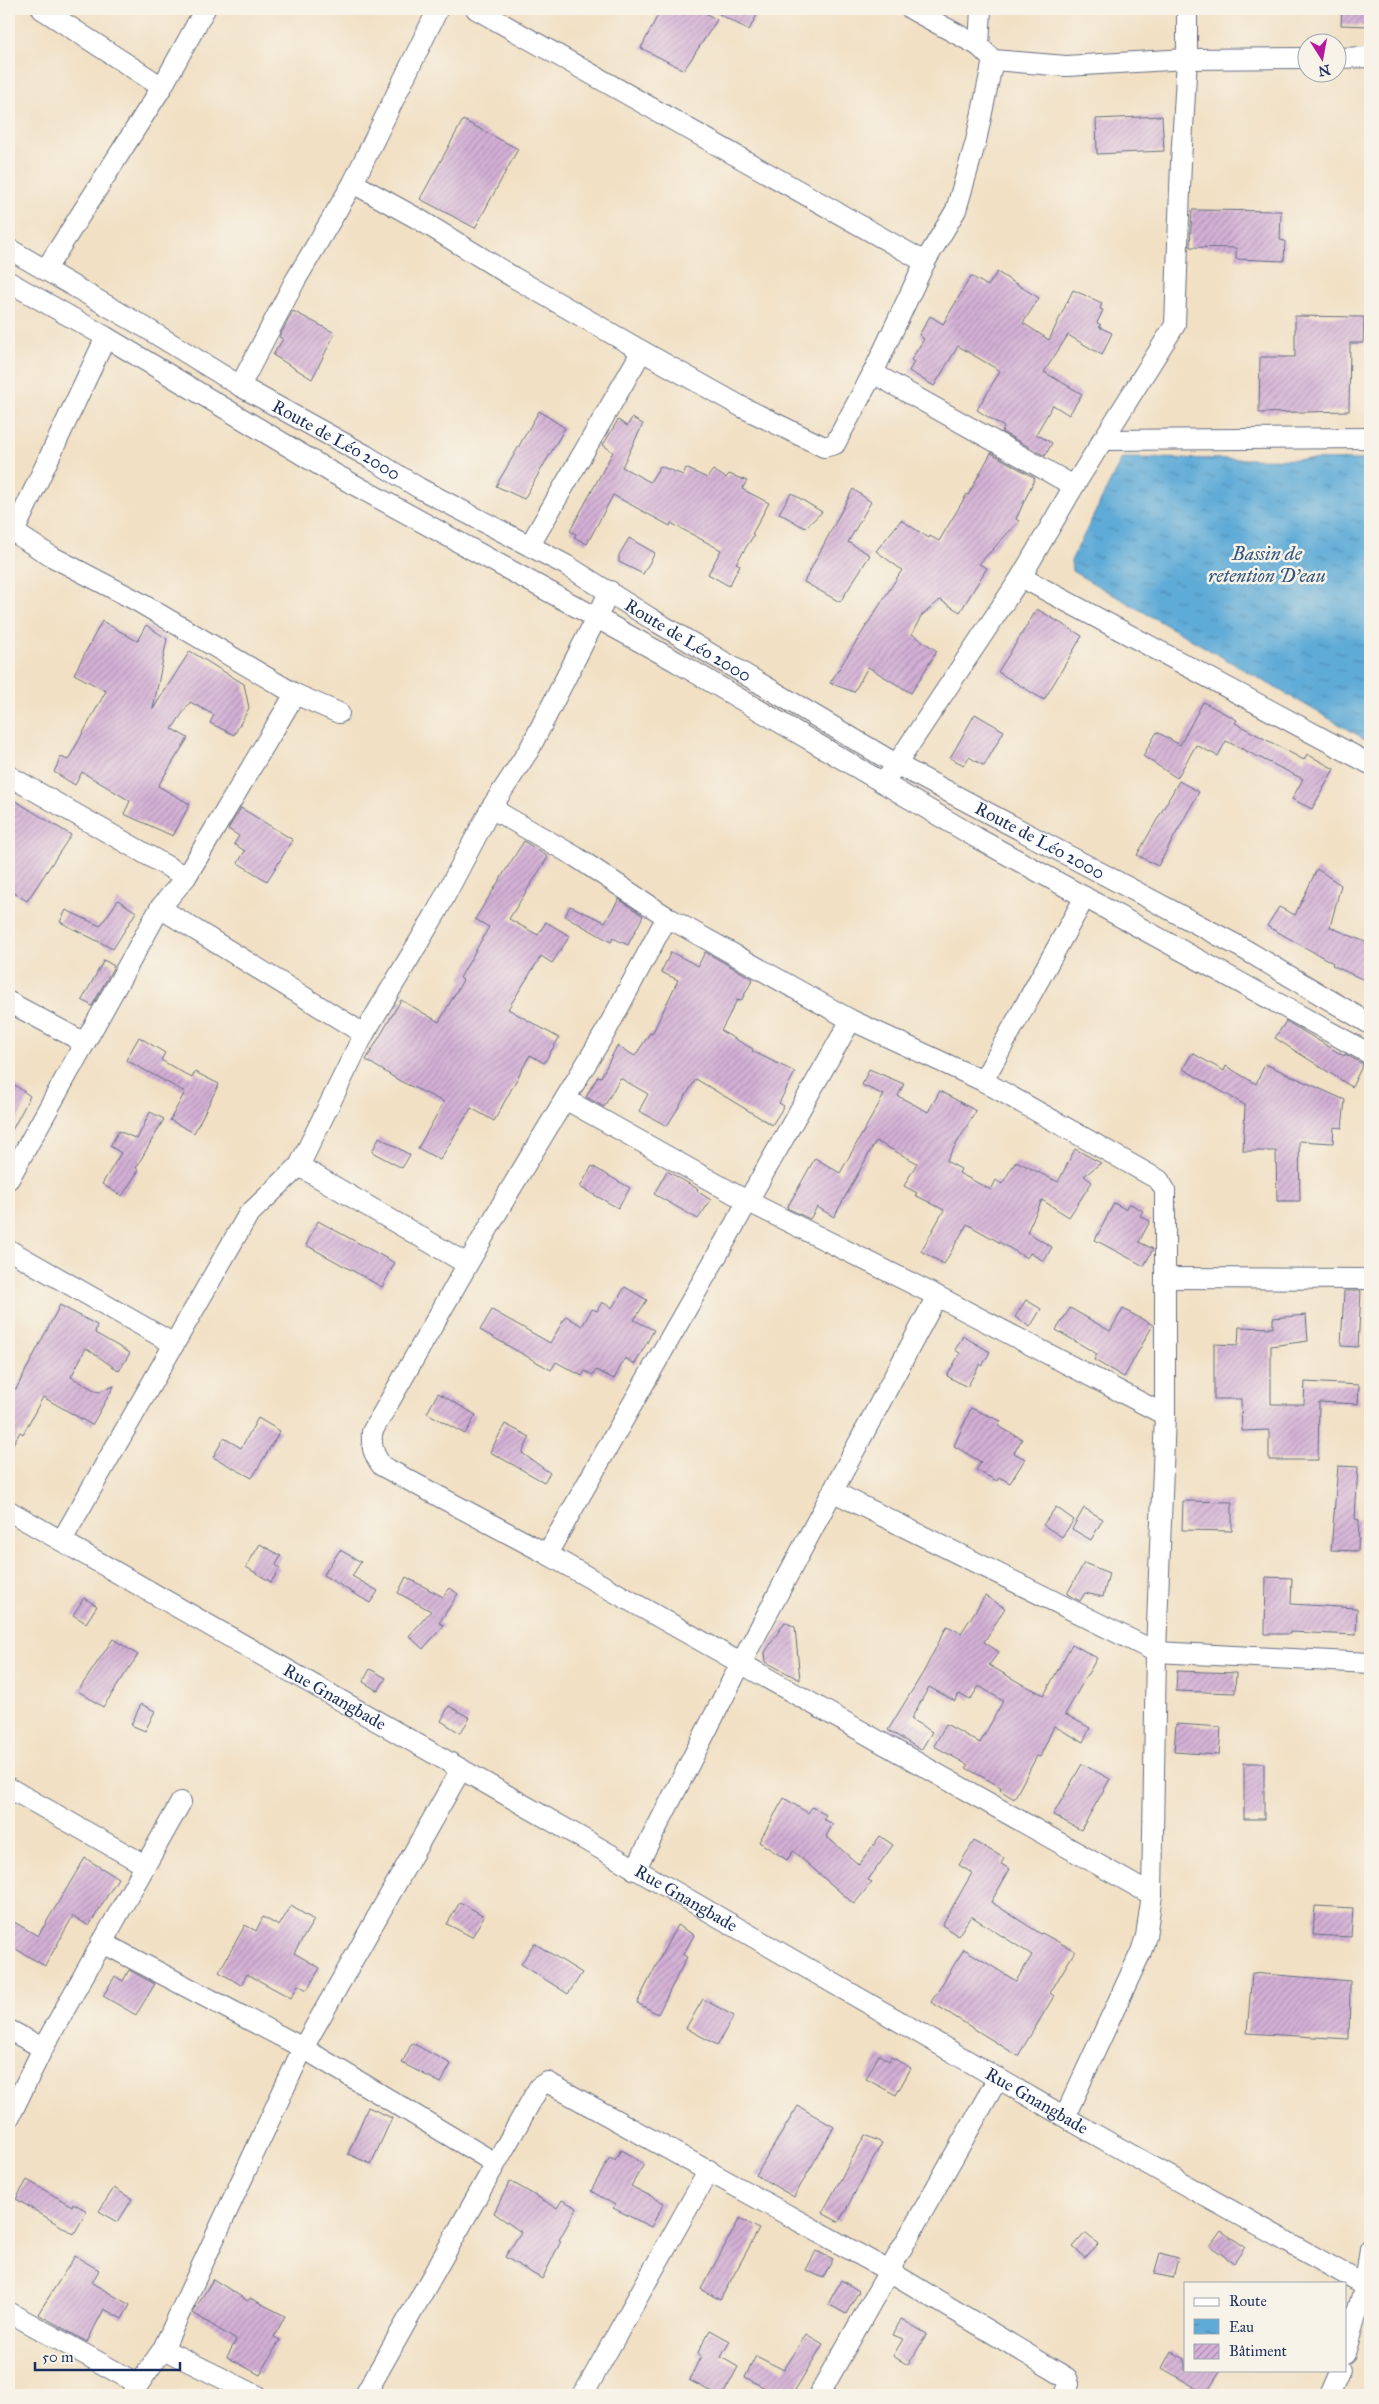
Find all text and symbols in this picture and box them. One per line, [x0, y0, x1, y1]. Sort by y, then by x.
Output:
north arrow [1296, 32, 1346, 82]
text: N [1317, 61, 1332, 80]
street label: Route de Léo 2000 [268, 395, 405, 485]
water label: Bassin de retention D'eau [1208, 542, 1326, 587]
street label: Route de Léo 2000 [621, 594, 755, 687]
street label: Route de Léo 2000 [971, 797, 1109, 884]
street label: Rue Gnangbade [279, 1659, 390, 1735]
street label: Rue Gnangbade [631, 1860, 741, 1937]
street label: Rue Gnangbade [981, 2062, 1092, 2139]
legend [1184, 2282, 1346, 2372]
text: Route [1229, 2292, 1267, 2310]
text: Eau [1229, 2318, 1254, 2336]
scale bar [35, 2339, 180, 2371]
text: Bâtiment [1229, 2342, 1288, 2360]
text: 50 m [42, 2348, 74, 2366]

